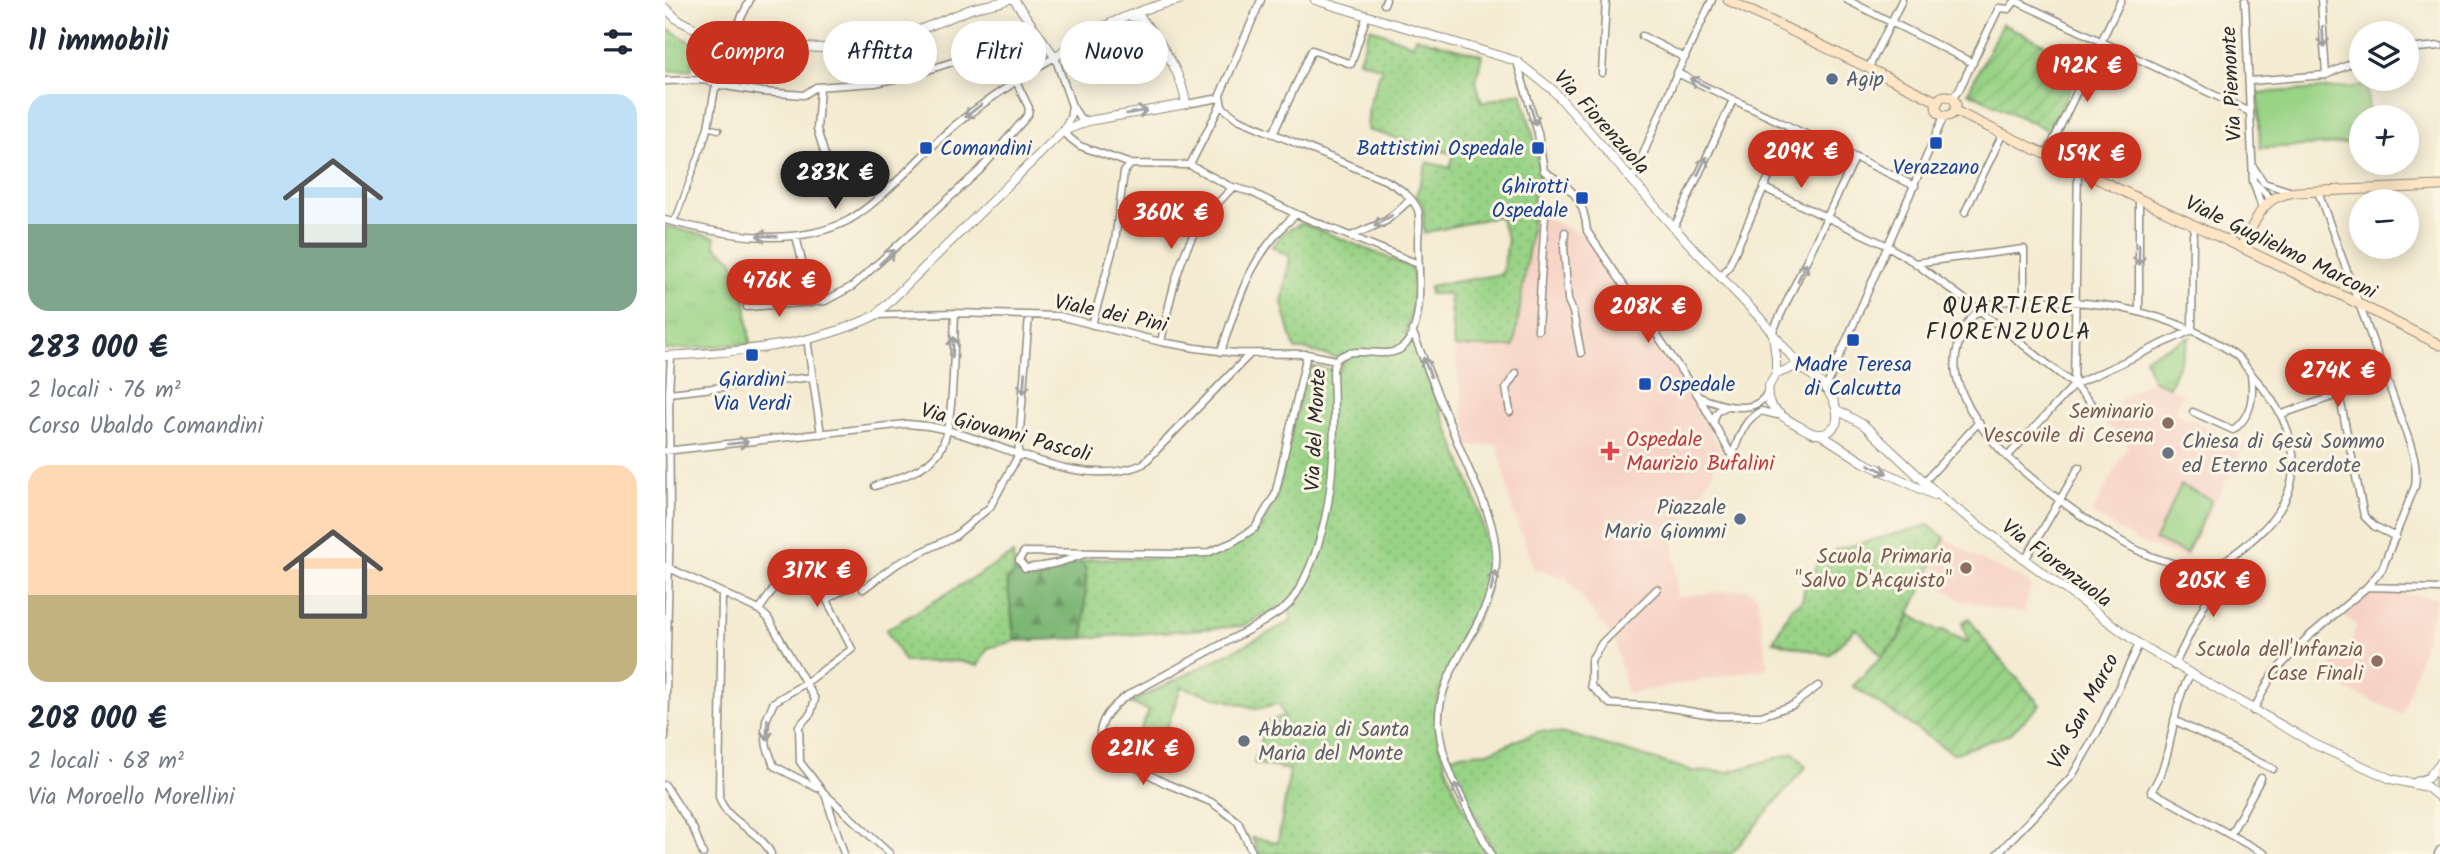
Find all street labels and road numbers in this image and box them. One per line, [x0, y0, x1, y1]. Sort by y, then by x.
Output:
street label: Via Piemonte [2213, 25, 2252, 142]
street label: Via Fiorenzuola [1545, 63, 1657, 183]
street label: Viale Guglielmo Marconi [2179, 188, 2383, 310]
street label: Viale dei Pini [1051, 286, 1171, 343]
street label: Via del Monte [1297, 367, 1336, 492]
street label: Via Giovanni Pascoli [917, 395, 1096, 472]
street label: Via Fiorenzuola [1994, 511, 2118, 617]
street label: Via San Marco [2040, 648, 2129, 776]

